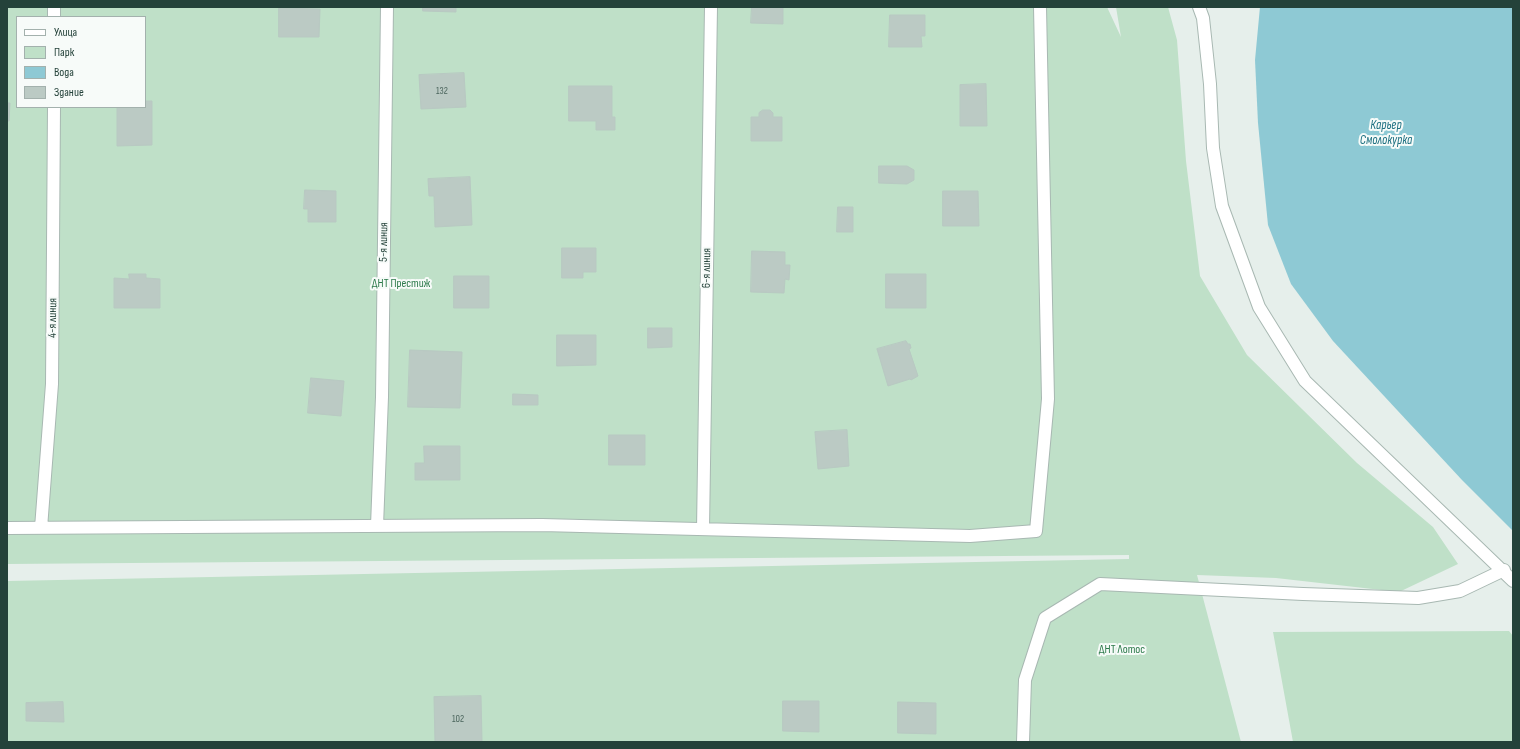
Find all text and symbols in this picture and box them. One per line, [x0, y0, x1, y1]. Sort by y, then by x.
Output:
legend [16, 16, 146, 108]
text: Улица [54, 25, 77, 40]
text: Парк [54, 45, 74, 60]
text: Вода [54, 65, 74, 80]
text: Здание [54, 85, 84, 100]
house number: 132 [436, 85, 448, 97]
water label: Карьер Смолокурка [1360, 118, 1412, 149]
street label: 5-я линия [376, 222, 392, 262]
street label: 6-я линия [699, 248, 715, 288]
park label: ДНТ Престиж [372, 277, 430, 291]
street label: 4-я линия [45, 298, 61, 338]
park label: ДНТ Лотос [1099, 643, 1145, 657]
house number: 102 [452, 713, 464, 725]

